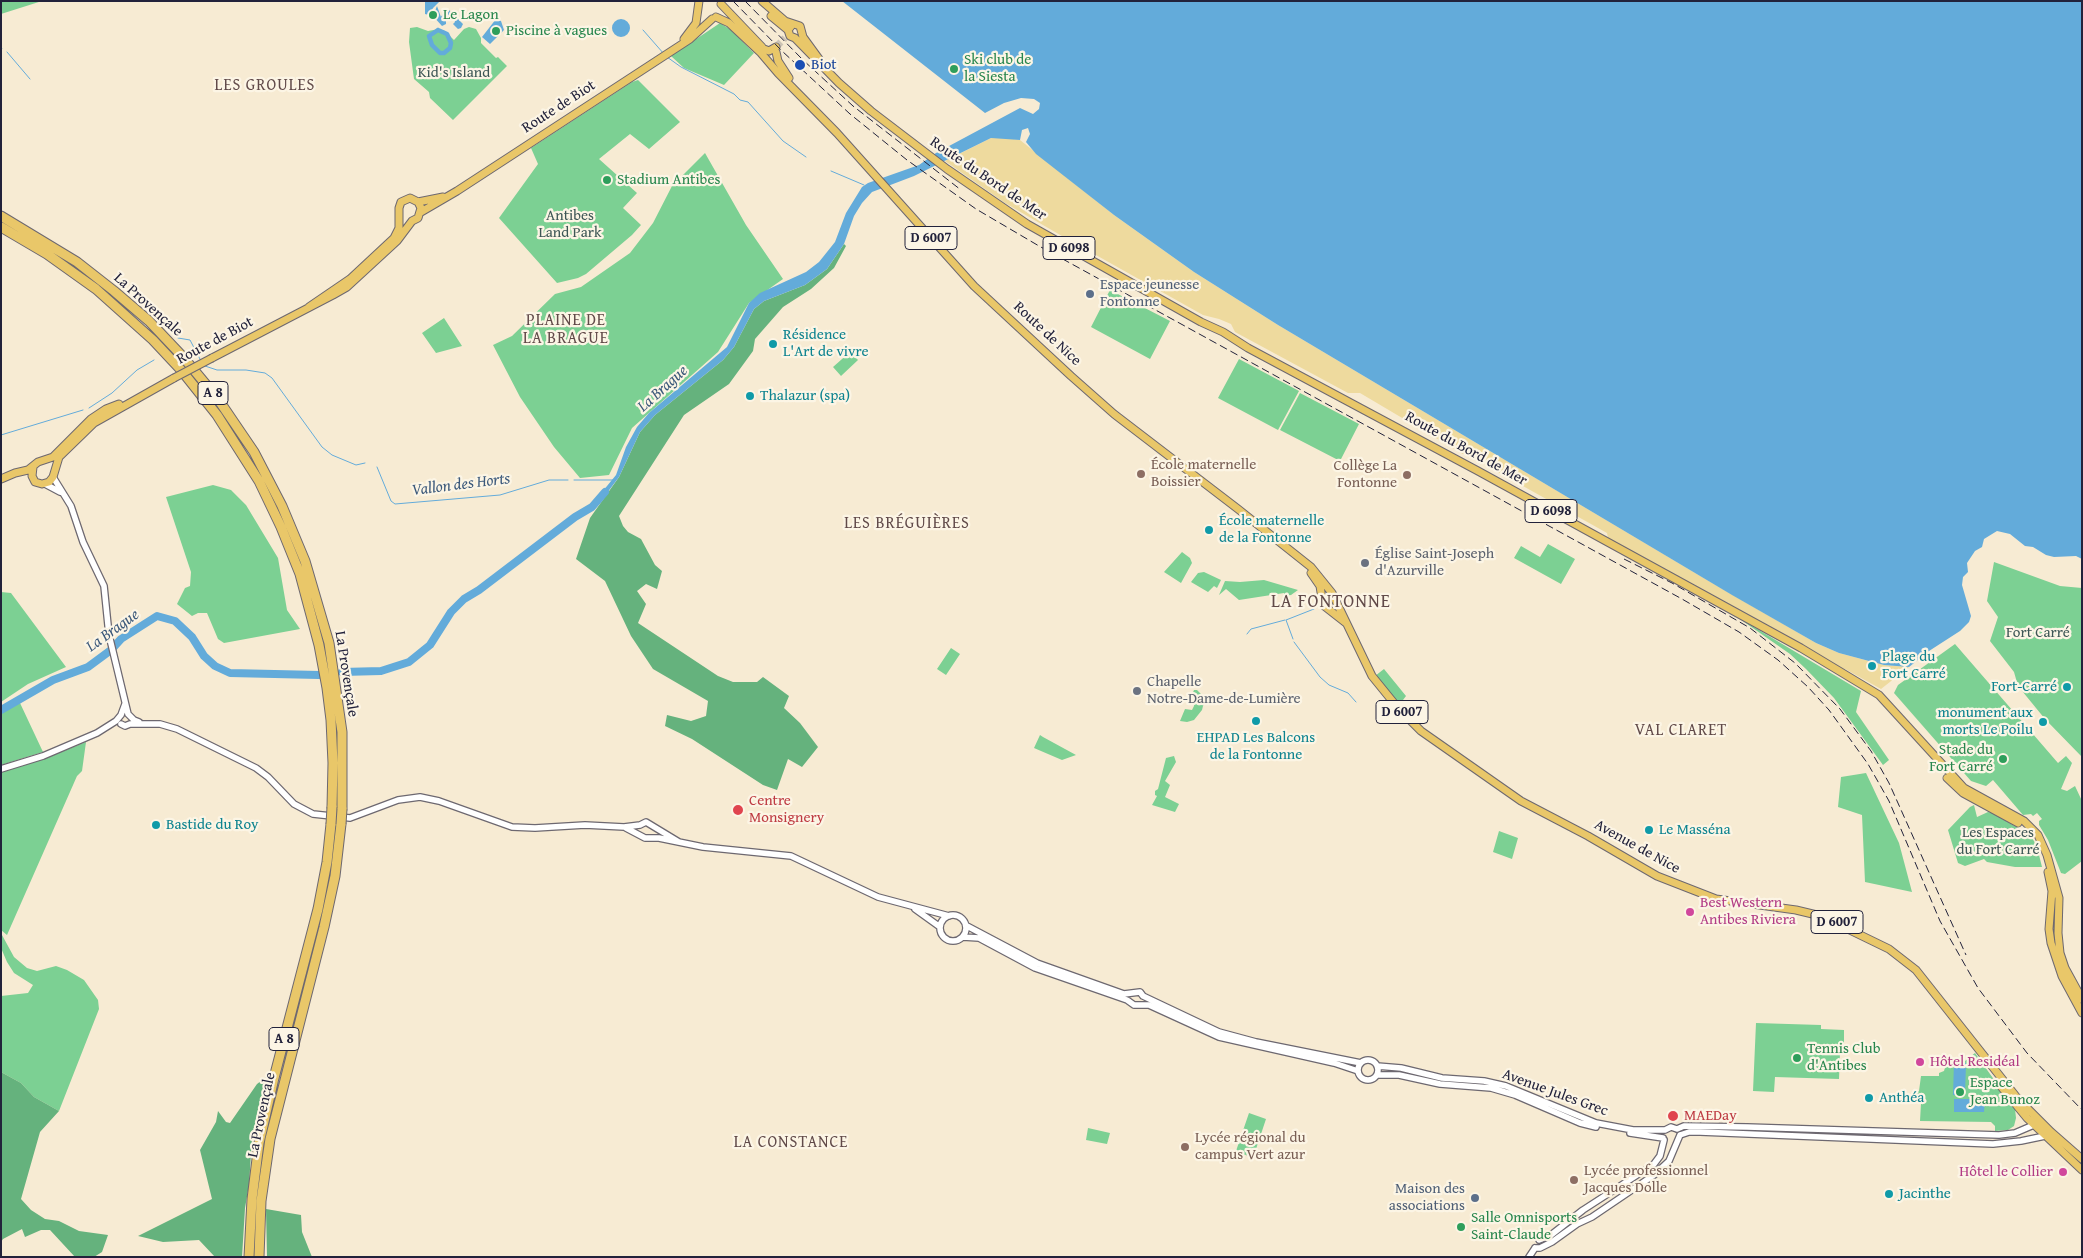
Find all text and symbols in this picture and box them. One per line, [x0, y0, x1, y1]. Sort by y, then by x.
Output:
place label: Le Lagon [443, 6, 499, 24]
marker: Le Lagon [427, 9, 439, 21]
place label: Piscine à vagues [506, 22, 607, 40]
marker: Piscine à vagues [490, 25, 502, 37]
place label: Ski club de la Siesta [964, 51, 1031, 86]
place label: Biot [811, 56, 837, 74]
marker: Biot [793, 58, 807, 72]
marker: Ski club de la Siesta [948, 63, 960, 75]
park label: Kid's Island [418, 64, 490, 82]
district label: LES GROULES [213, 76, 317, 96]
street label: Route de Biot [519, 77, 599, 137]
street label: Route du Bord de Mer [926, 133, 1050, 225]
place label: Stadium Antibes [617, 171, 720, 189]
marker: Stadium Antibes [601, 174, 613, 186]
park label: Antibes Land Park [538, 207, 602, 242]
road number: D 6007 [905, 227, 957, 250]
road number: D 6098 [1043, 237, 1095, 260]
street label: La Provençale [110, 269, 186, 341]
place label: Espace jeunesse Fontonne [1100, 276, 1199, 311]
marker: Espace jeunesse Fontonne [1084, 288, 1096, 300]
street label: Route de Nice [1009, 298, 1085, 370]
district label: PLAINE DE LA BRAGUE [522, 311, 610, 349]
street label: Route de Biot [174, 313, 256, 369]
place label: Résidence L'Art de vivre [783, 326, 869, 361]
marker: Résidence L'Art de vivre [767, 338, 779, 350]
water label: La Brague [634, 362, 692, 416]
road number: A 8 [198, 382, 228, 404]
place label: Thalazur (spa) [760, 387, 850, 405]
marker: Thalazur (spa) [744, 390, 756, 402]
street label: Route du Bord de Mer [1402, 408, 1530, 490]
place label: École maternelle Boissier [1151, 456, 1256, 491]
place label: Collège La Fontonne [1334, 457, 1397, 492]
marker: École maternelle Boissier [1135, 468, 1147, 480]
water label: Vallon des Horts [411, 469, 511, 501]
marker: Collège La Fontonne [1401, 469, 1413, 481]
road number: D 6098 [1525, 500, 1577, 522]
place label: École maternelle de la Fontonne [1219, 512, 1324, 547]
district label: LES BRÉGUIÈRES [842, 514, 972, 534]
marker: École maternelle de la Fontonne [1203, 524, 1215, 536]
place label: Église Saint-Joseph d'Azurville [1375, 545, 1494, 580]
marker: Église Saint-Joseph d'Azurville [1359, 557, 1371, 569]
district label: LA FONTONNE [1270, 591, 1392, 613]
water label: La Brague [83, 605, 143, 657]
park label: Fort Carré [2006, 624, 2070, 642]
street label: La Provençale [330, 630, 362, 718]
place label: Plage du Fort Carré [1882, 648, 1946, 683]
marker: Plage du Fort Carré [1866, 660, 1878, 672]
place label: Chapelle Notre-Dame-de-Lumière [1147, 673, 1301, 708]
place label: Fort-Carré [1991, 678, 2057, 696]
marker: Fort-Carré [2061, 681, 2073, 693]
marker: Chapelle Notre-Dame-de-Lumière [1131, 685, 1143, 697]
road number: D 6007 [1376, 700, 1428, 724]
place label: monument aux morts Le Poilu [1937, 704, 2033, 739]
marker: EHPAD Les Balcons de la Fontonne [1250, 715, 1262, 727]
marker: monument aux morts Le Poilu [2037, 716, 2049, 728]
district label: VAL CLARET [1634, 721, 1728, 741]
place label: EHPAD Les Balcons de la Fontonne [1197, 729, 1315, 764]
place label: Stade du Fort Carré [1929, 741, 1993, 776]
marker: Stade du Fort Carré [1997, 753, 2009, 765]
place label: Centre Monsignery [749, 792, 824, 827]
marker: Centre Monsignery [731, 803, 745, 817]
place label: Bastide du Roy [166, 816, 259, 834]
street label: Avenue de Nice [1591, 816, 1683, 878]
marker: Bastide du Roy [150, 819, 162, 831]
place label: Le Masséna [1659, 821, 1730, 839]
marker: Le Masséna [1643, 824, 1655, 836]
park label: Les Espaces du Fort Carré [1956, 824, 2040, 859]
place label: Best Western Antibes Riviera [1700, 894, 1796, 929]
marker: Best Western Antibes Riviera [1684, 906, 1696, 918]
road number: D 6007 [1811, 910, 1863, 934]
road number: A 8 [269, 1028, 299, 1050]
place label: Tennis Club d'Antibes [1807, 1040, 1880, 1075]
marker: Tennis Club d'Antibes [1791, 1052, 1803, 1064]
place label: Hôtel Residéal [1930, 1053, 2020, 1071]
marker: Hôtel Residéal [1914, 1056, 1926, 1068]
street label: Avenue Jules Grec [1500, 1066, 1610, 1120]
street label: La Provençale [244, 1071, 280, 1159]
place label: Espace Jean Bunoz [1970, 1074, 2040, 1109]
marker: Espace Jean Bunoz [1954, 1086, 1966, 1098]
place label: Anthéa [1879, 1089, 1924, 1107]
marker: Anthéa [1863, 1092, 1875, 1104]
place label: MAEDay [1684, 1107, 1737, 1125]
marker: MAEDay [1666, 1109, 1680, 1123]
place label: Lycée régional du campus Vert azur [1195, 1129, 1306, 1164]
district label: LA CONSTANCE [732, 1133, 850, 1153]
marker: Lycée régional du campus Vert azur [1179, 1141, 1191, 1153]
place label: Lycée professionnel Jacques Dolle [1584, 1162, 1708, 1197]
place label: Hôtel le Collier [1959, 1163, 2053, 1181]
marker: Hôtel le Collier [2057, 1166, 2069, 1178]
marker: Lycée professionnel Jacques Dolle [1568, 1174, 1580, 1186]
place label: Maison des associations [1389, 1180, 1465, 1215]
place label: Jacinthe [1899, 1185, 1951, 1203]
marker: Jacinthe [1883, 1188, 1895, 1200]
marker: Maison des associations [1469, 1192, 1481, 1204]
place label: Salle Omnisports Saint-Claude [1471, 1209, 1577, 1244]
marker: Salle Omnisports Saint-Claude [1455, 1221, 1467, 1233]

